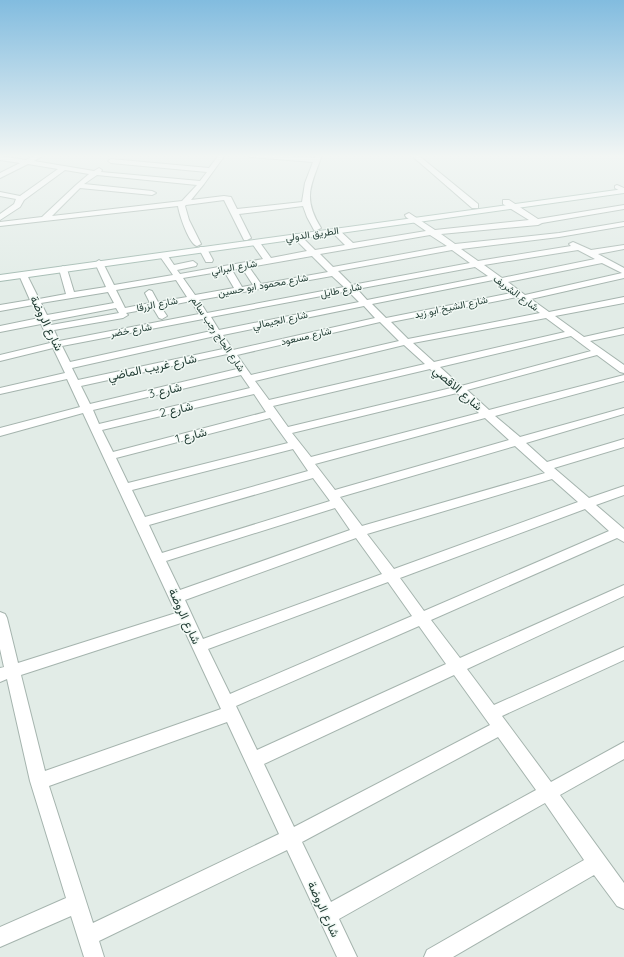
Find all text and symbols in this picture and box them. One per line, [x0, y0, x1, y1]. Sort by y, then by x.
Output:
street label: الطريق الدولي [285, 224, 340, 246]
street label: شارع البراني [210, 257, 258, 279]
street label: شارع محمود ابو حسين [217, 271, 309, 299]
street label: شارع الشريف [491, 272, 541, 314]
street label: شارع طايل [319, 280, 363, 300]
street label: شارع الروضة [25, 293, 67, 354]
street label: شارع الشيخ ابو زيد [413, 293, 489, 321]
street label: شارع الزرقا [135, 294, 179, 314]
street label: شارع الحاج رجب سالم [188, 294, 248, 374]
street label: شارع الجيمالي [251, 308, 309, 334]
street label: شارع خضر [108, 320, 153, 340]
street label: شارع مسعود [279, 324, 333, 348]
street label: شارع غريب الماضي [106, 350, 198, 387]
street label: شارع الاقصي [428, 362, 486, 416]
street label: شارع 3 [147, 379, 184, 403]
street label: شارع 2 [158, 398, 195, 422]
street label: شارع 1 [174, 424, 209, 448]
street label: شارع الروضة [164, 586, 204, 647]
street label: شارع الروضة [303, 879, 343, 940]

